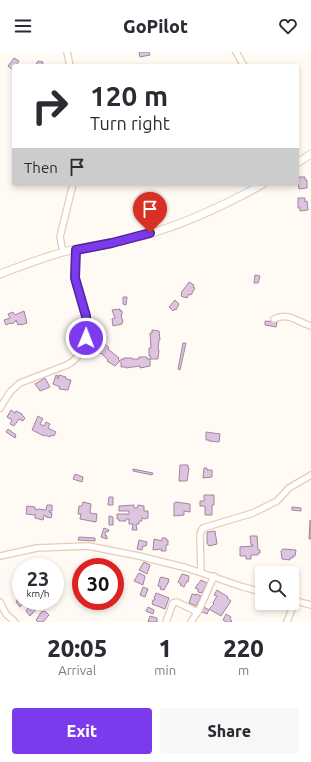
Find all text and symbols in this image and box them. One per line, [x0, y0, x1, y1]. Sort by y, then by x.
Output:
icon: menu [12, 15, 34, 37]
icon: heart [277, 15, 299, 37]
text: GoPilot [123, 16, 188, 36]
icon: right [24, 80, 76, 132]
text: 120 m [90, 80, 168, 111]
text: Turn right [90, 113, 170, 133]
icon: arrive [66, 156, 88, 178]
text: Then [24, 159, 58, 176]
pin [133, 192, 167, 233]
icon: arrive [139, 198, 161, 220]
position arrow [65, 317, 107, 359]
speed limit sign: 30 [72, 558, 124, 610]
map controls [255, 566, 299, 610]
button: search [255, 566, 299, 610]
text: 23 [27, 567, 49, 590]
text: km/h [26, 588, 50, 599]
text: 20:05 [47, 635, 107, 662]
text: 1 [158, 635, 172, 662]
text: 220 [223, 635, 264, 662]
text: Arrival [58, 663, 96, 677]
text: min [154, 663, 176, 677]
text: m [238, 663, 249, 677]
button: Exit [12, 708, 152, 754]
button: Share [160, 708, 299, 754]

